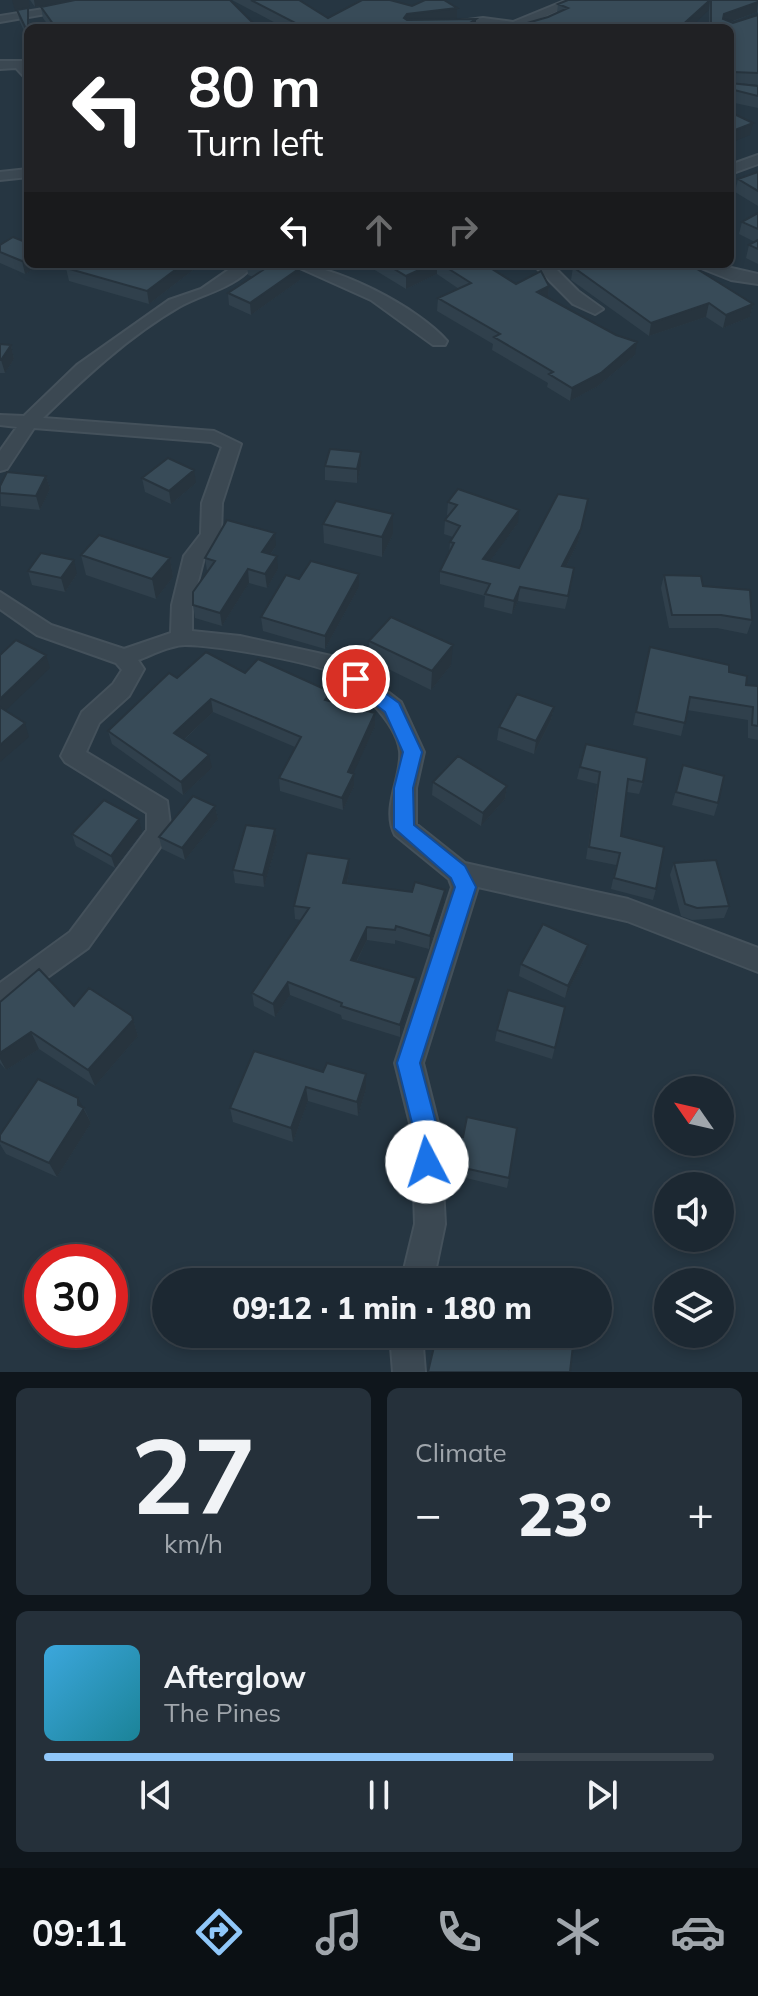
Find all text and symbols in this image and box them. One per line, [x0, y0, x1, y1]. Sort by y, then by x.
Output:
text: 80 m [188, 51, 321, 121]
icon: left [56, 56, 160, 160]
text: Turn left [188, 120, 324, 165]
icon: left [273, 208, 317, 252]
icon: ahead [357, 208, 401, 252]
icon: right [441, 208, 485, 252]
pin [322, 645, 390, 713]
icon: arrive [334, 657, 378, 701]
north arrow [654, 1076, 734, 1156]
map controls [654, 1076, 734, 1348]
position arrow [385, 1120, 469, 1204]
button: sound [654, 1172, 734, 1252]
speed limit sign: 30 [24, 1244, 128, 1348]
button: layers [654, 1268, 734, 1348]
text: 09:12 · 1 min · 180 m [232, 1289, 532, 1327]
text: 27 [131, 1409, 256, 1540]
text: Climate [415, 1436, 507, 1469]
text: 23° [517, 1476, 612, 1551]
text: − [415, 1486, 441, 1541]
text: + [688, 1486, 714, 1541]
text: km/h [164, 1527, 223, 1560]
text: Afterglow [164, 1658, 306, 1696]
text: The Pines [164, 1696, 281, 1729]
icon: previous [134, 1773, 178, 1817]
icon: pause [357, 1773, 401, 1817]
icon: next [580, 1773, 624, 1817]
icon: directions [191, 1904, 247, 1960]
icon: music [311, 1904, 367, 1960]
icon: phone [431, 1904, 487, 1960]
icon: climate [550, 1904, 606, 1960]
icon: car [670, 1904, 726, 1960]
text: 09:11 [32, 1910, 127, 1955]

